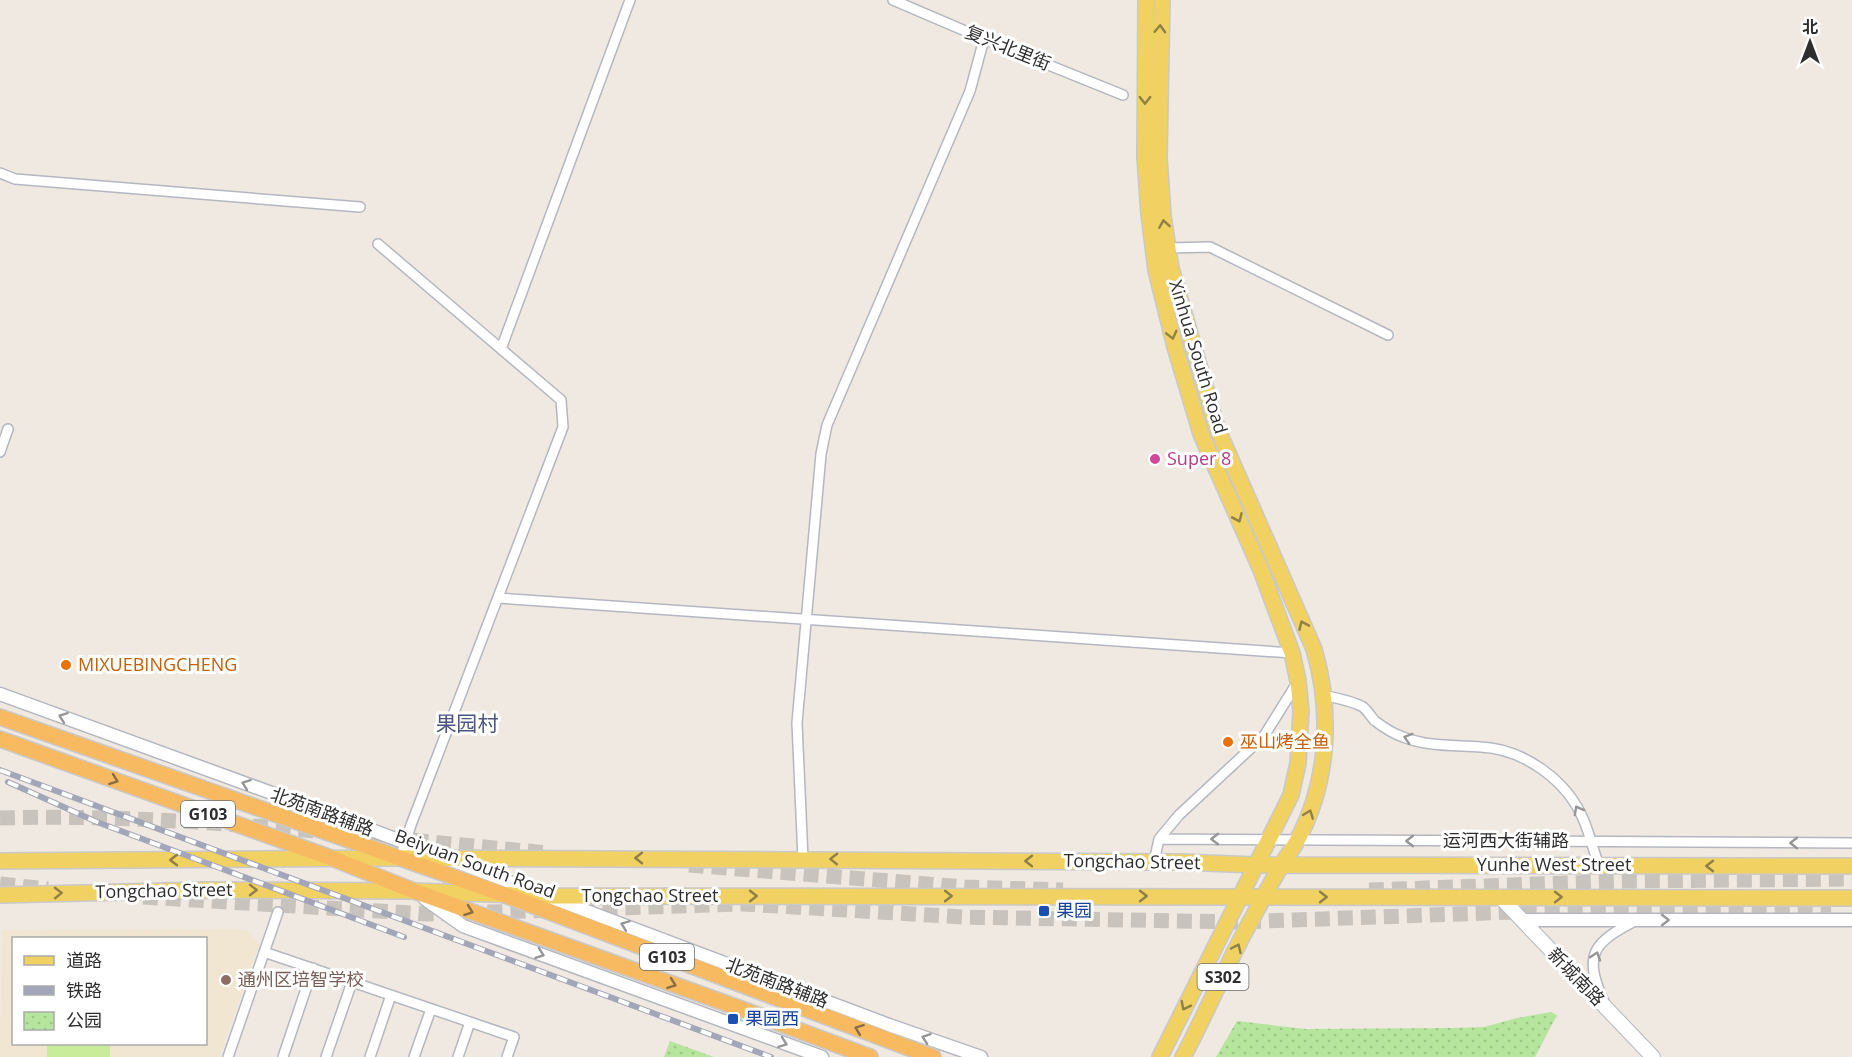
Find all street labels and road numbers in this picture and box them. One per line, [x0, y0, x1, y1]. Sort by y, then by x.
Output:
street label: 复兴北里街 [962, 19, 1055, 75]
street label: Xinhua South Road [1164, 277, 1234, 437]
street label: 北苑南路辅路 [267, 781, 377, 841]
road number: G103 [181, 801, 235, 827]
street label: Beiyuan South Road [392, 823, 559, 903]
street label: 运河西大街辅路 [1443, 828, 1569, 852]
street label: Tongchao Street [1063, 848, 1201, 874]
street label: Yunhe West Street [1477, 852, 1631, 876]
street label: Tongchao Street [95, 877, 233, 903]
street label: Tongchao Street [582, 883, 719, 907]
street label: 新城南路 [1543, 942, 1610, 1011]
road number: G103 [640, 944, 694, 970]
street label: 北苑南路辅路 [723, 952, 832, 1013]
road number: S302 [1198, 964, 1248, 990]

